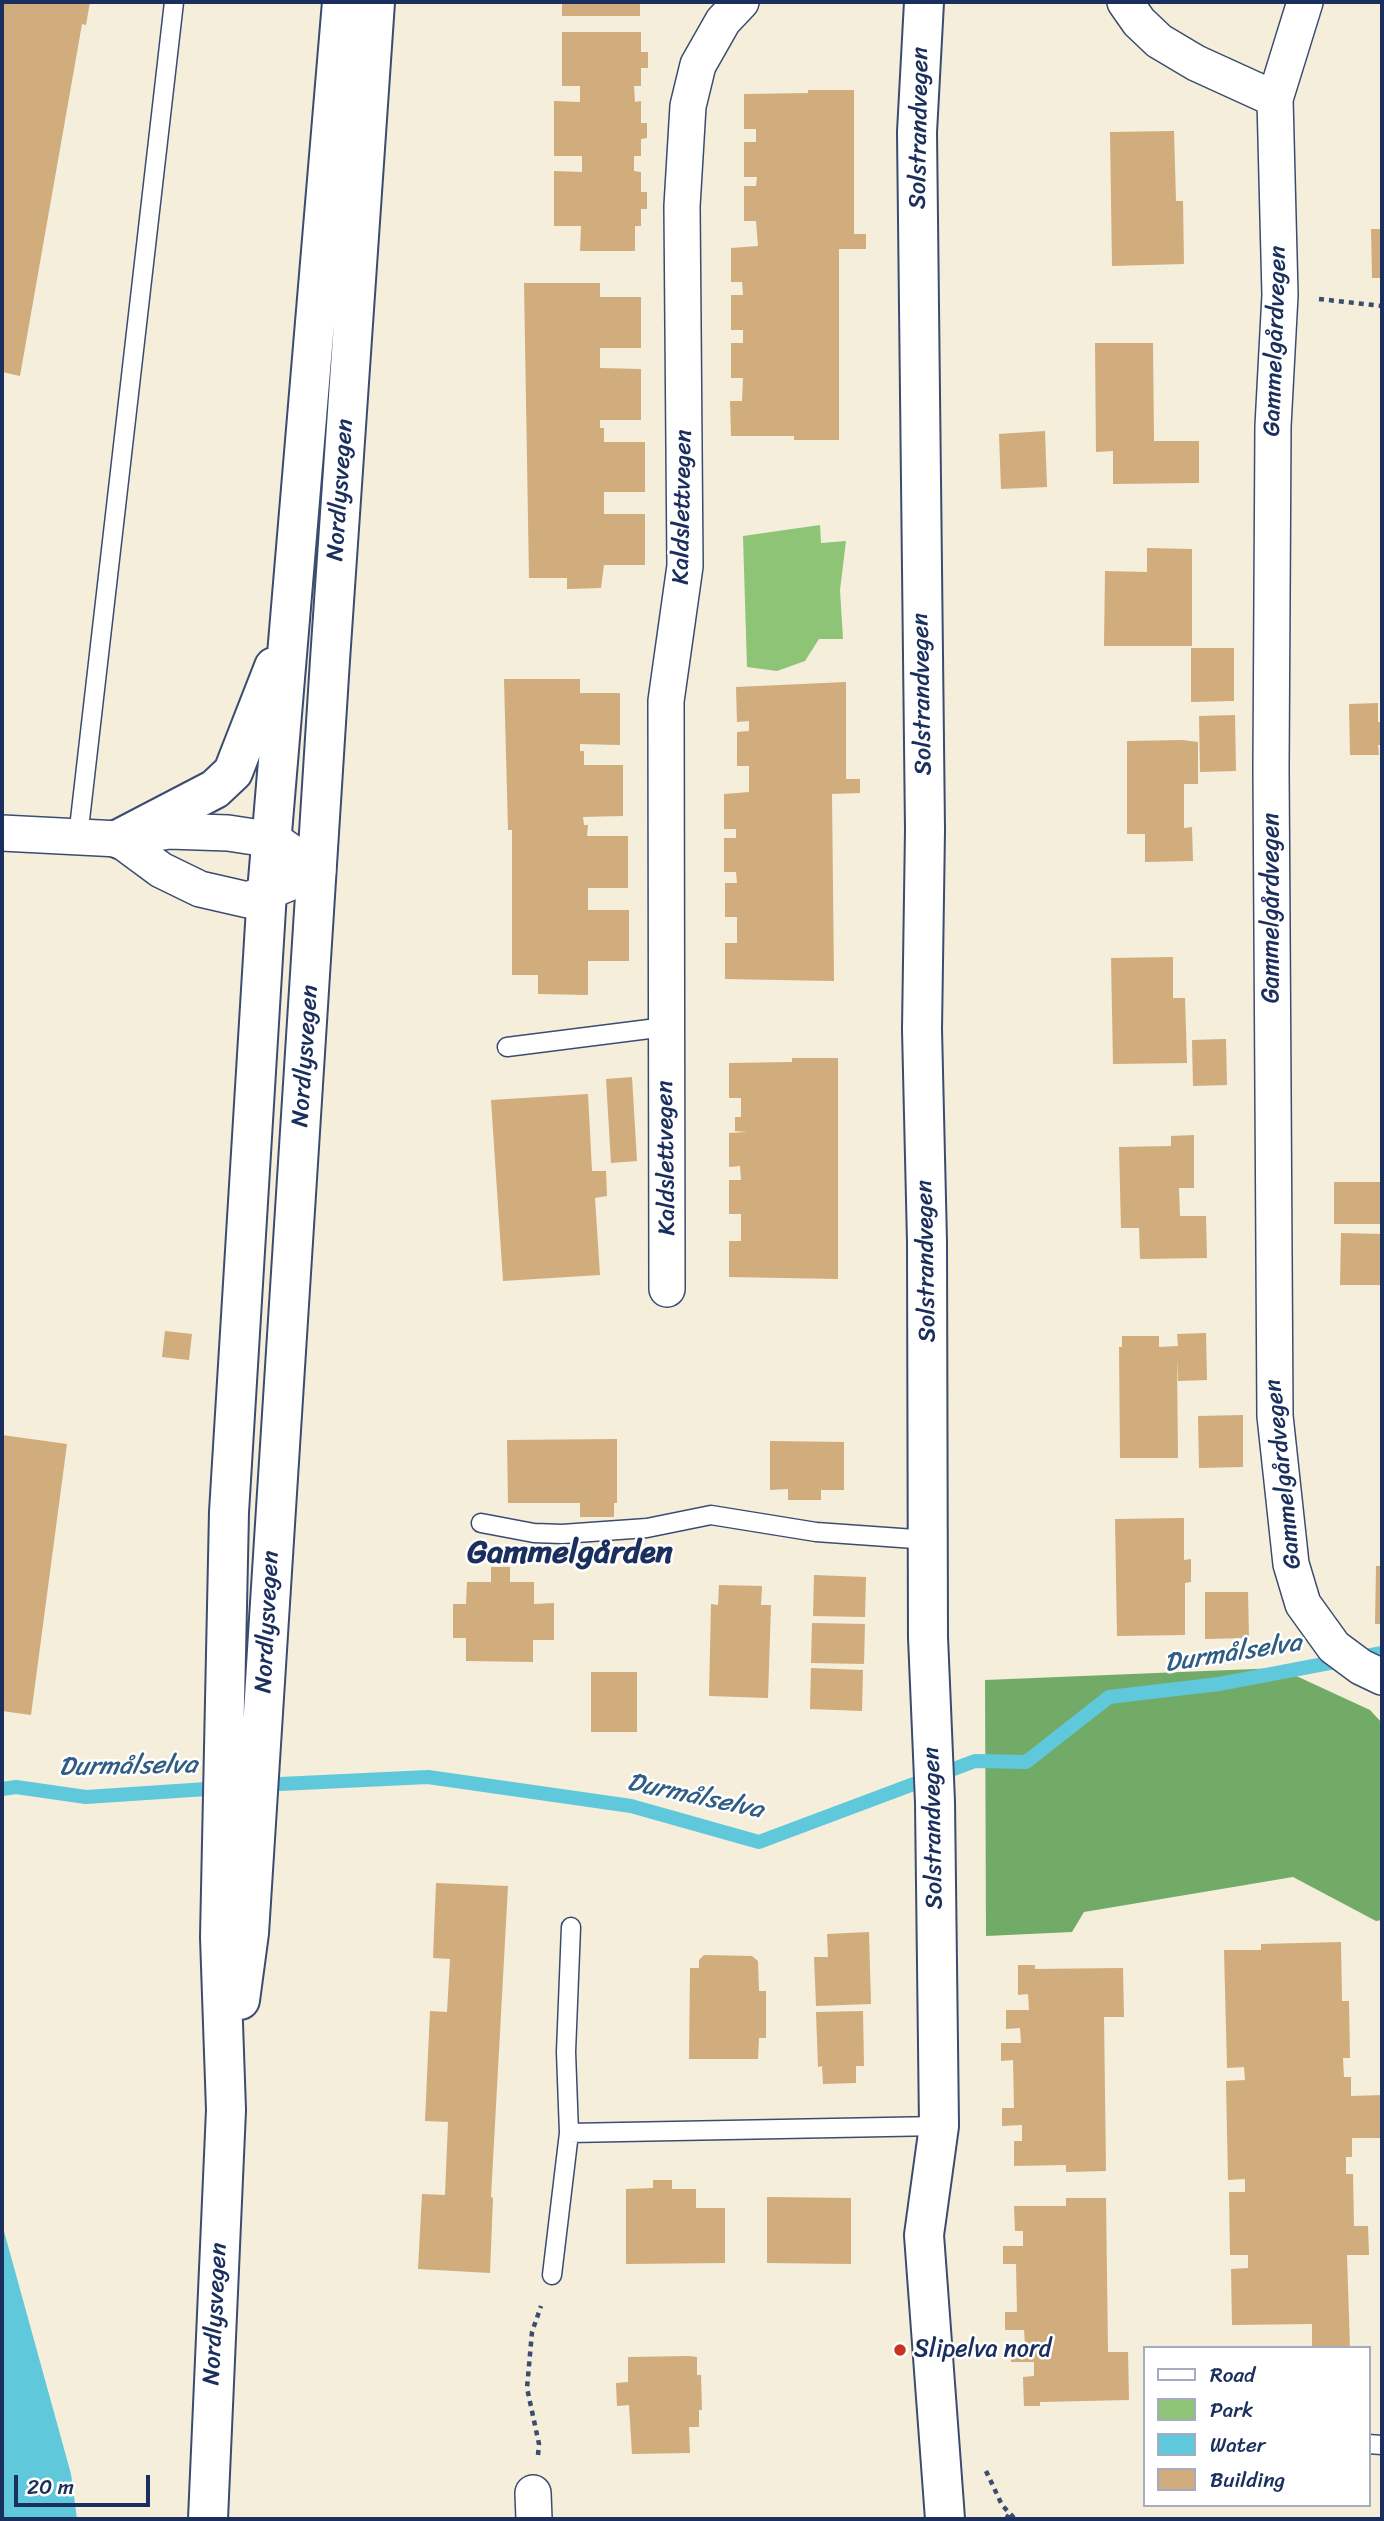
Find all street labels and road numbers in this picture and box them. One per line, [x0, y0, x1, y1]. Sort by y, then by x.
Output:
street label: Solstrandvegen [904, 47, 936, 209]
street label: Gammelgårdvegen [1258, 245, 1294, 437]
street label: Nordlysvegen [322, 418, 360, 562]
street label: Kaldslettvegen [667, 429, 699, 585]
street label: Solstrandvegen [907, 613, 939, 775]
street label: Gammelgårdvegen [1258, 813, 1286, 1003]
street label: Nordlysvegen [287, 984, 325, 1128]
street label: Kaldslettvegen [651, 1080, 683, 1236]
street label: Solstrandvegen [911, 1180, 943, 1342]
street label: Gammelgårdvegen [1260, 1378, 1308, 1570]
street label: Nordlysvegen [250, 1550, 286, 1694]
street label: Solstrandvegen [918, 1747, 950, 1909]
street label: Nordlysvegen [198, 2242, 234, 2386]

